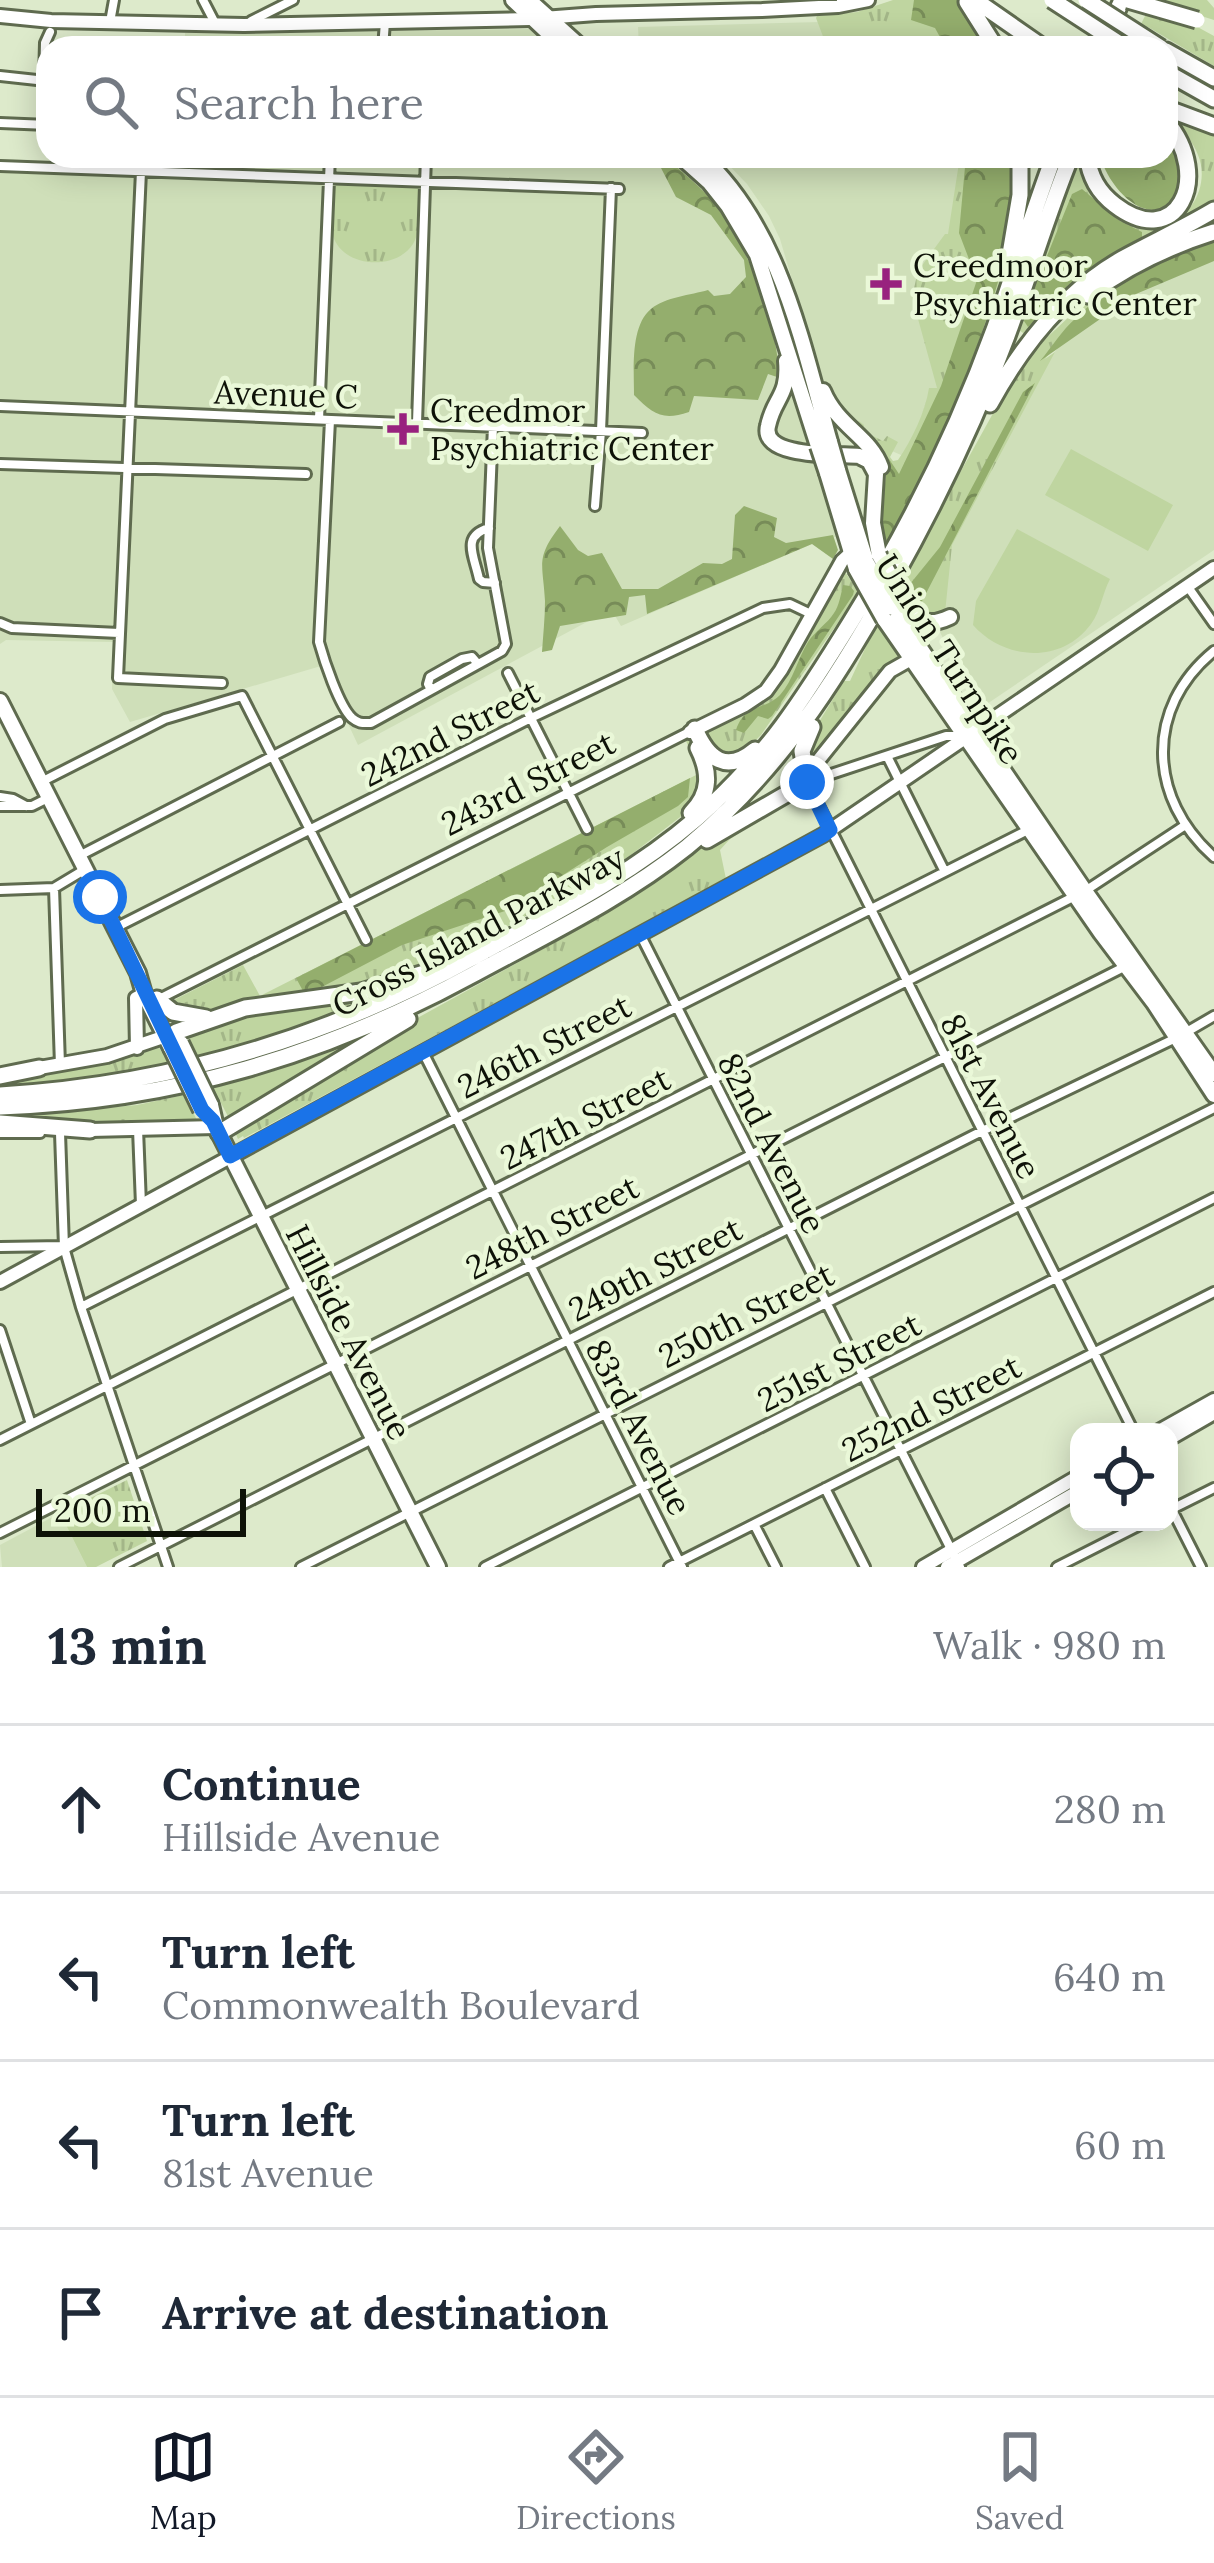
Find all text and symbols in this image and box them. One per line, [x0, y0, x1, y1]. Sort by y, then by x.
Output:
search box [36, 36, 1178, 168]
icon: search [78, 69, 144, 135]
text: Search here [174, 74, 424, 131]
place label: Creedmoor Psychiatric Center [913, 244, 1197, 324]
marker: Creedmoor Psychiatric Center [870, 268, 902, 300]
street label: Avenue C [212, 370, 359, 417]
place label: Creedmor Psychiatric Center [430, 389, 714, 469]
marker: Creedmor Psychiatric Center [387, 413, 419, 445]
street label: Union Turnpike [867, 546, 1033, 772]
street label: 242nd Street [354, 670, 546, 796]
street label: 243rd Street [434, 721, 622, 845]
route end [780, 755, 834, 809]
street label: Cross Island Parkway [325, 836, 632, 1026]
route start [73, 870, 127, 924]
street label: 246th Street [450, 984, 638, 1108]
street label: 81st Avenue [932, 1007, 1050, 1185]
street label: 82nd Avenue [709, 1046, 835, 1240]
street label: 247th Street [493, 1057, 677, 1179]
street label: 248th Street [459, 1165, 646, 1288]
street label: 249th Street [561, 1207, 749, 1331]
street label: Hillside Avenue [277, 1218, 421, 1446]
street label: 250th Street [651, 1253, 841, 1377]
street label: 251st Street [750, 1303, 928, 1421]
street label: 83rd Avenue [577, 1332, 701, 1522]
street label: 252nd Street [834, 1345, 1028, 1471]
map controls [1070, 1423, 1178, 1531]
button: locate [1070, 1423, 1178, 1531]
scale bar [36, 1483, 246, 1536]
text: 200 m [54, 1489, 151, 1531]
text: 13 min [48, 1613, 207, 1678]
text: Walk · 980 m [933, 1620, 1166, 1670]
text: Continue [162, 1755, 361, 1812]
icon: ahead [48, 1776, 114, 1842]
text: 280 m [1054, 1784, 1166, 1834]
text: Hillside Avenue [162, 1812, 440, 1862]
text: Turn left [162, 1923, 355, 1980]
icon: left [48, 1944, 114, 2010]
text: 640 m [1053, 1952, 1166, 2002]
text: Commonwealth Boulevard [162, 1980, 640, 2030]
text: Turn left [162, 2091, 355, 2148]
icon: left [48, 2112, 114, 2178]
text: 60 m [1074, 2120, 1166, 2170]
text: 81st Avenue [162, 2148, 374, 2198]
icon: arrive [48, 2280, 114, 2346]
text: Arrive at destination [162, 2284, 609, 2341]
tab: Map [150, 2424, 217, 2538]
tab: Directions [516, 2424, 676, 2538]
tab: Saved [975, 2424, 1064, 2538]

